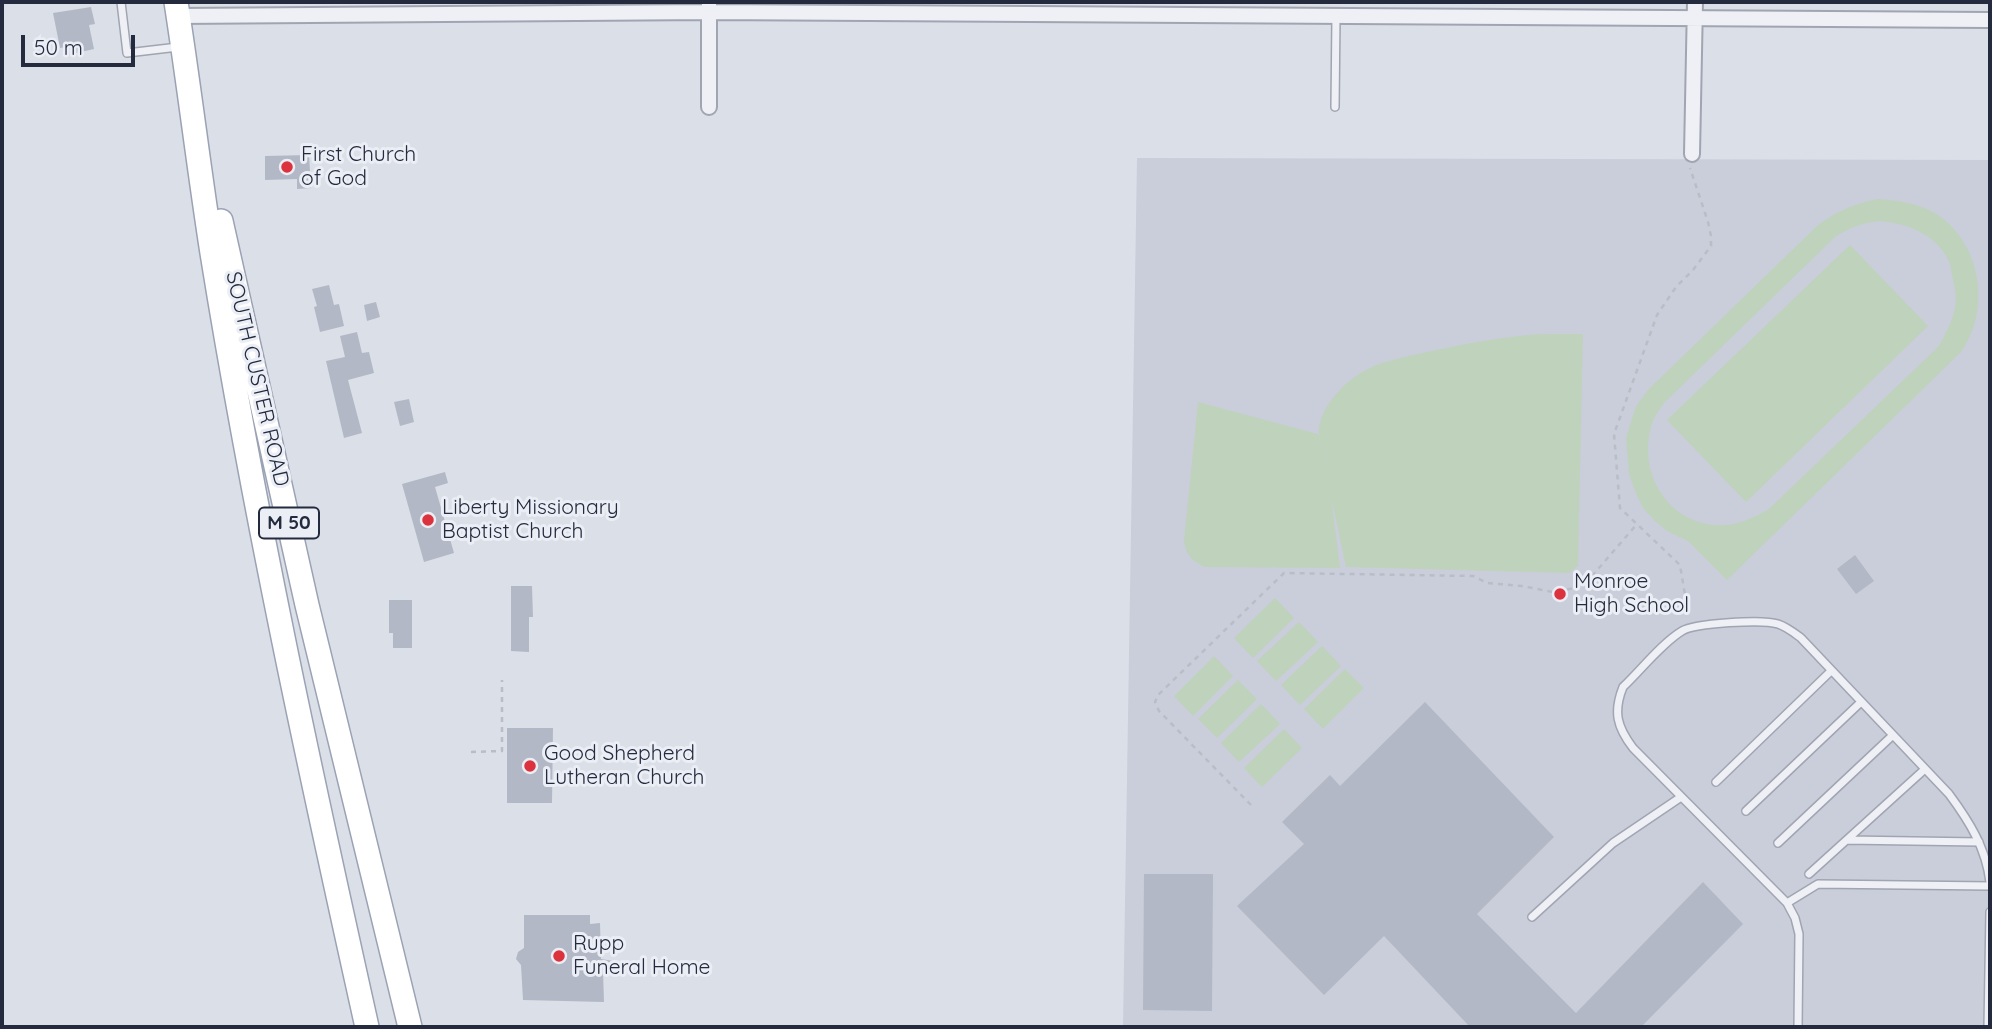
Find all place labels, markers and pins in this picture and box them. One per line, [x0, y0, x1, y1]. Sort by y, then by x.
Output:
place label: First Church of God [301, 142, 416, 192]
marker: First Church of God [279, 159, 295, 175]
place label: Liberty Missionary Baptist Church [442, 495, 619, 545]
marker: Liberty Missionary Baptist Church [420, 512, 436, 528]
place label: Monroe High School [1574, 569, 1689, 619]
marker: Monroe High School [1552, 586, 1568, 602]
place label: Good Shepherd Lutheran Church [544, 741, 704, 791]
marker: Good Shepherd Lutheran Church [522, 758, 538, 774]
place label: Rupp Funeral Home [573, 931, 710, 981]
marker: Rupp Funeral Home [551, 948, 567, 964]

